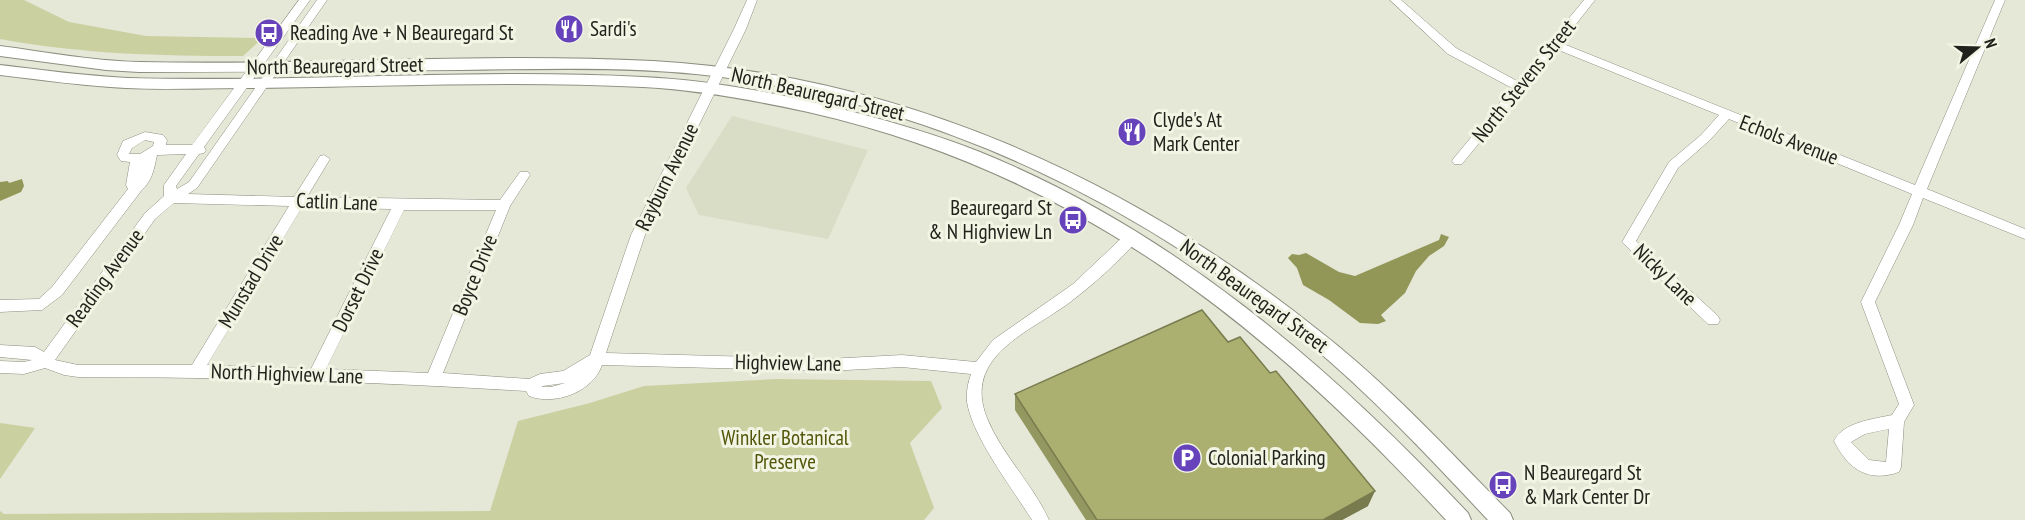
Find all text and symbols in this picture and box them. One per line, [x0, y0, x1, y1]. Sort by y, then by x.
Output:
restaurant icon: Sardi's [553, 13, 585, 45]
street label: North Stevens Street [1466, 14, 1581, 147]
place label: Sardi's [590, 15, 637, 42]
bus stop icon: Reading Ave + N Beauregard St [253, 17, 285, 49]
north arrow [1947, 18, 2007, 78]
place label: Reading Ave + N Beauregard St [290, 19, 514, 46]
text: N [1980, 36, 2002, 50]
street label: North Beauregard Street [246, 50, 424, 81]
street label: North Beauregard Street [729, 60, 907, 127]
place label: Clyde's At Mark Center [1153, 106, 1240, 157]
street label: Echols Avenue [1736, 108, 1842, 171]
restaurant icon: Clyde's At Mark Center [1116, 116, 1148, 148]
street label: Rayburn Avenue [629, 118, 704, 235]
street label: Catlin Lane [296, 187, 378, 216]
place label: Beauregard St & N Highview Ln [929, 194, 1052, 245]
bus stop icon: Beauregard St & N Highview Ln [1057, 204, 1089, 236]
street label: Reading Avenue [60, 223, 149, 332]
street label: Munstad Drive [212, 229, 289, 333]
street label: Boyce Drive [446, 230, 503, 319]
street label: North Beauregard Street [1175, 233, 1334, 359]
street label: Nicky Lane [1628, 238, 1703, 311]
street label: Dorset Drive [326, 243, 389, 336]
street label: Highview Lane [735, 348, 841, 377]
street label: North Highview Lane [210, 357, 364, 390]
park label: Winkler Botanical Preserve [721, 424, 849, 475]
parking icon: Colonial Parking [1171, 442, 1203, 474]
place label: Colonial Parking [1208, 444, 1326, 471]
place label: N Beauregard St & Mark Center Dr [1524, 459, 1650, 510]
bus stop icon: N Beauregard St & Mark Center Dr [1487, 469, 1519, 501]

